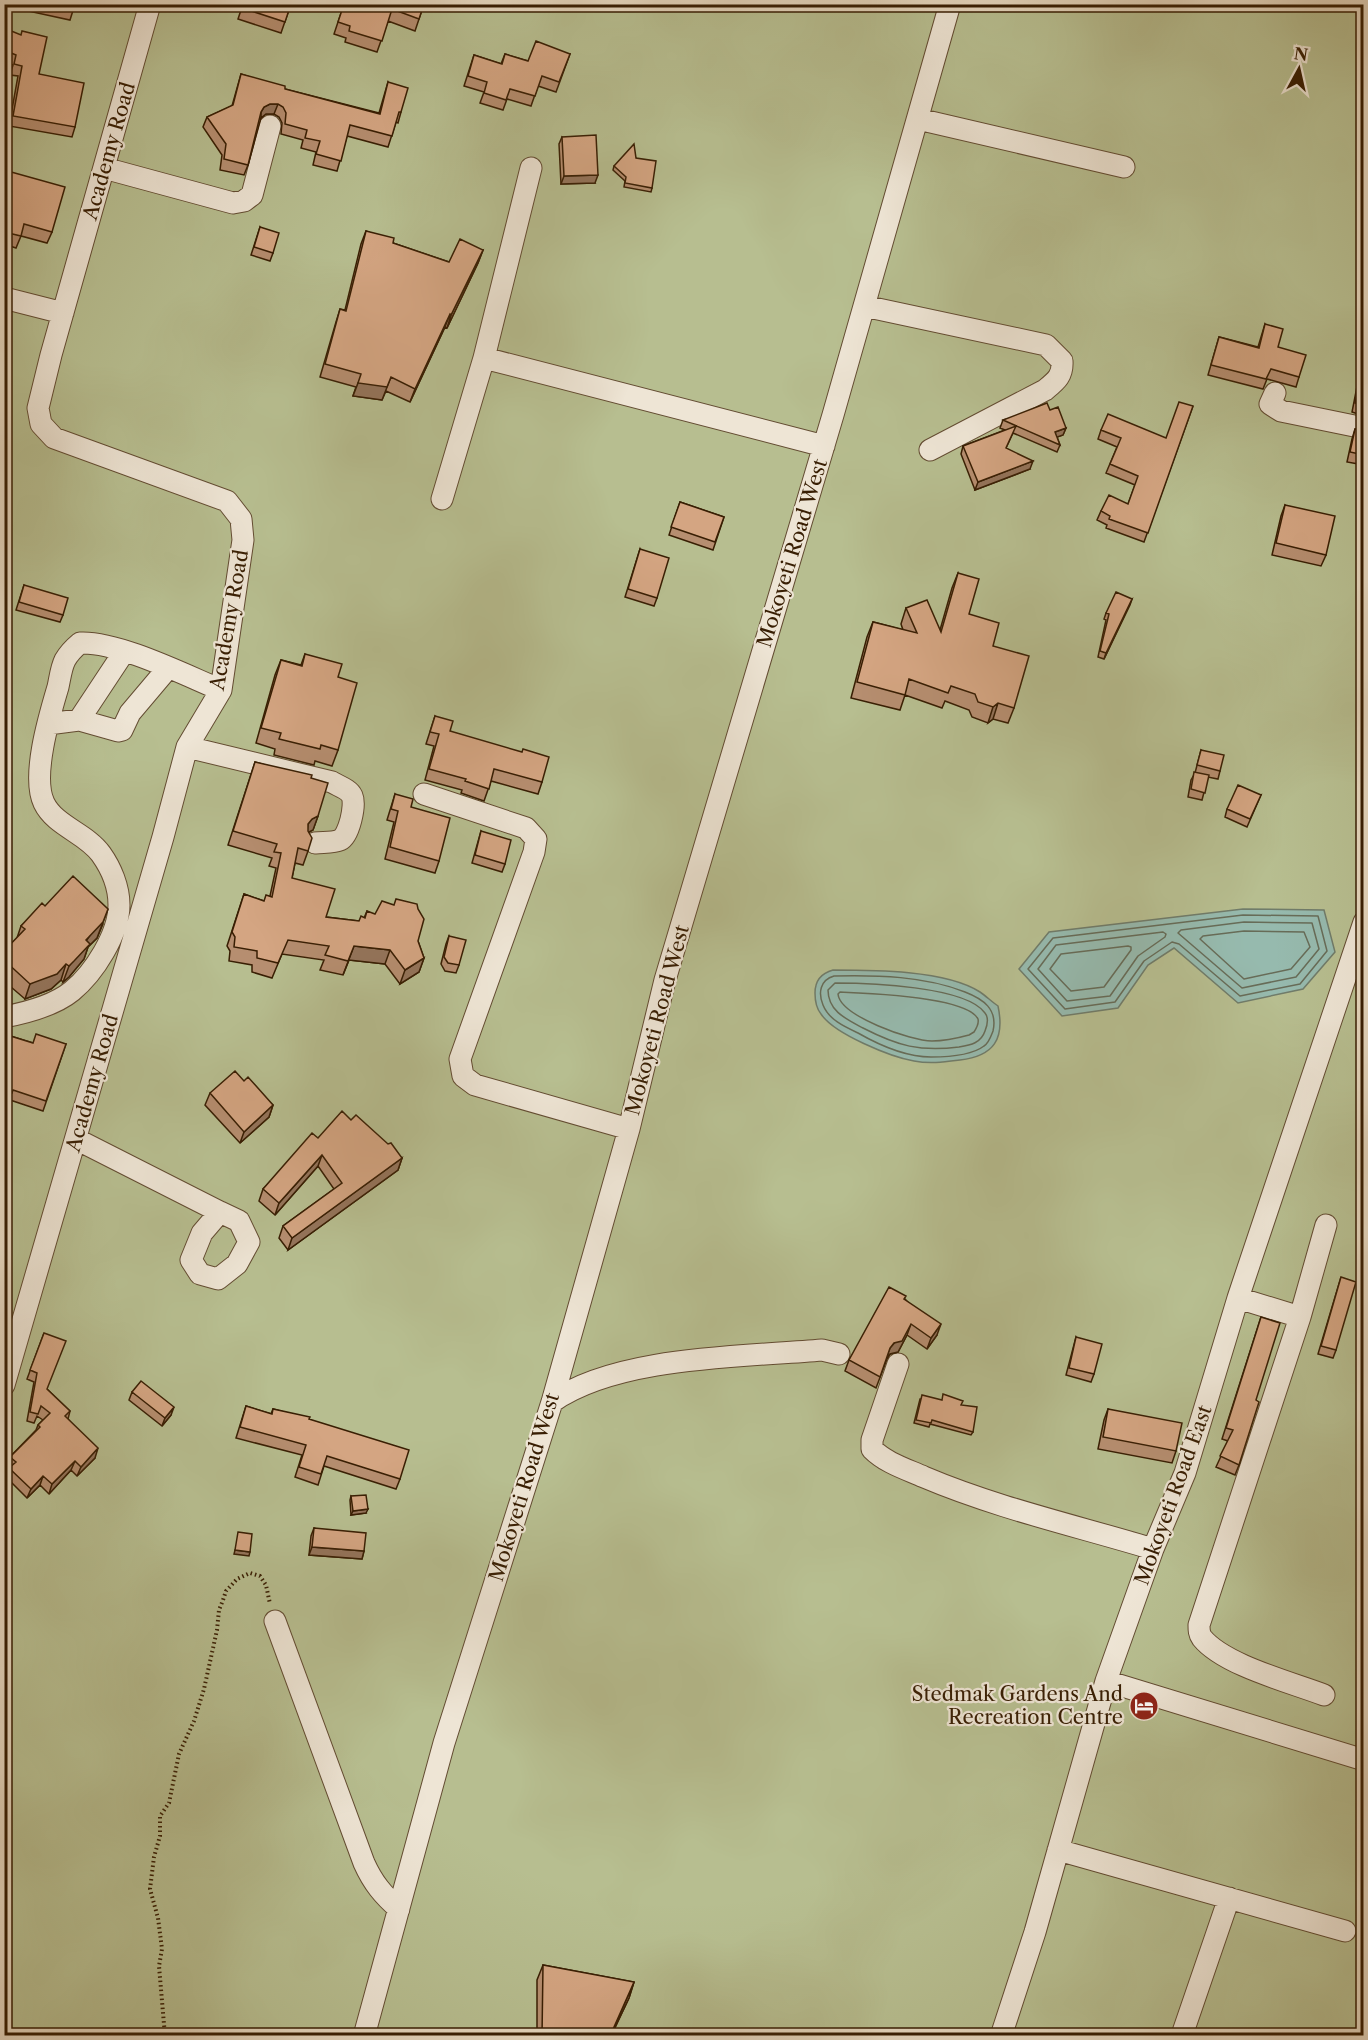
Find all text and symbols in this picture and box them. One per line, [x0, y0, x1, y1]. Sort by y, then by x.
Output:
north arrow [1269, 39, 1329, 99]
text: N [1293, 43, 1309, 65]
street label: Academy Road [78, 79, 140, 224]
street label: Mokoyeti Road West [752, 456, 832, 650]
street label: Academy Road [205, 548, 253, 693]
street label: Mokoyeti Road West [620, 922, 694, 1118]
street label: Academy Road [61, 1011, 123, 1156]
street label: Mokoyeti Road West [484, 1390, 564, 1584]
street label: Mokoyeti Road East [1129, 1402, 1217, 1588]
place label: Stedmak Gardens And Recreation Centre [911, 1682, 1123, 1729]
hotel icon: Stedmak Gardens And Recreation Centre [1128, 1690, 1160, 1722]

